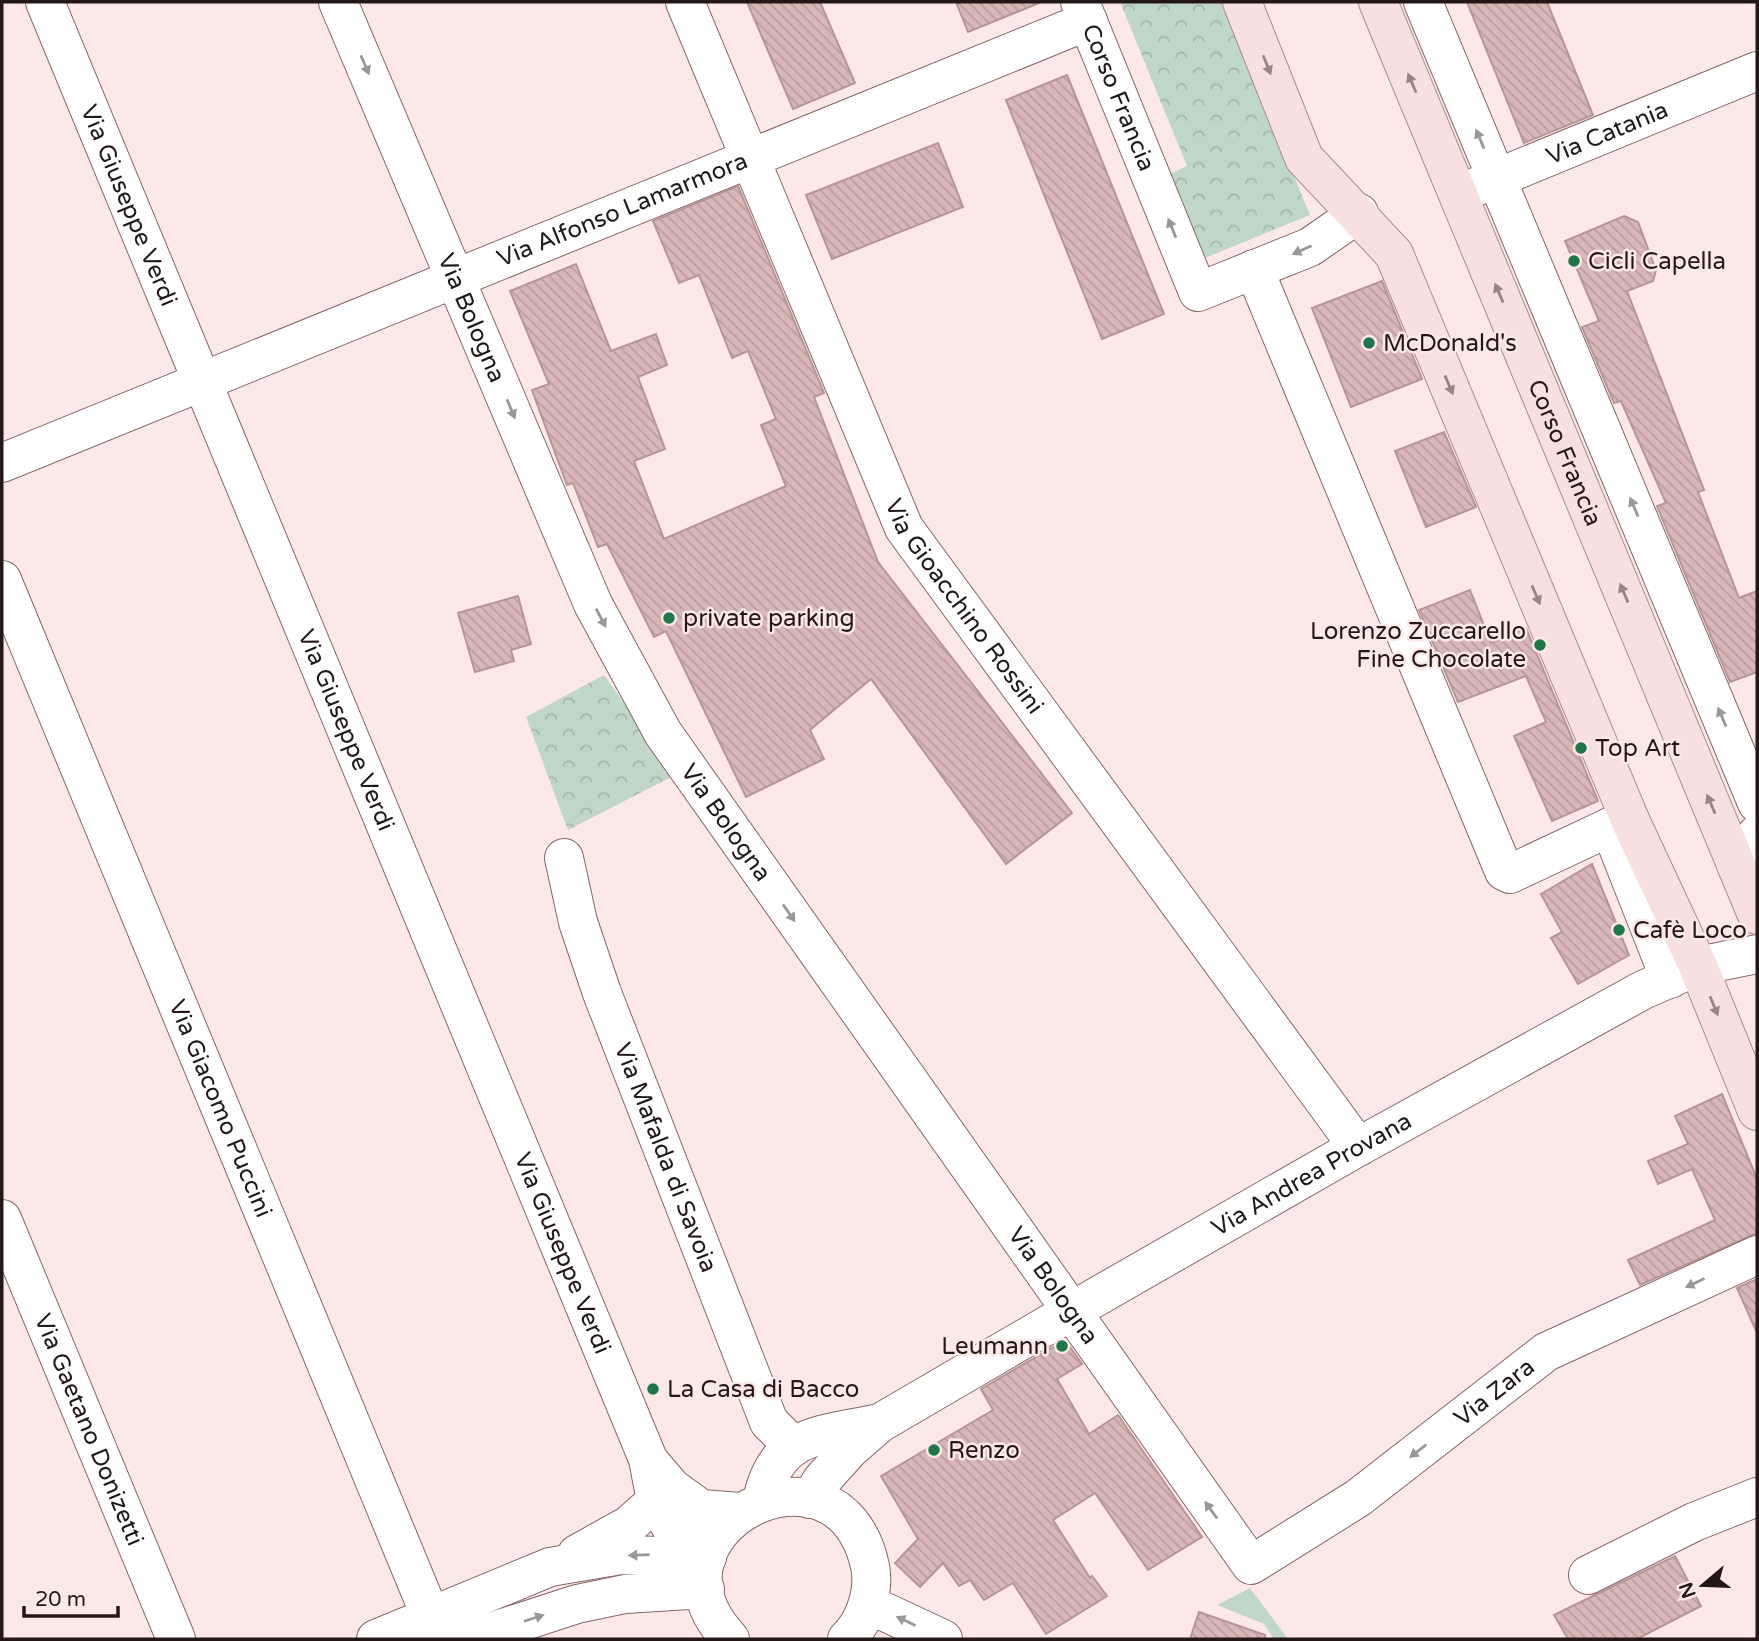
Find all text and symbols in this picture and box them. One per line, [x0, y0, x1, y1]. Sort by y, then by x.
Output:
street label: Corso Francia [1076, 20, 1162, 175]
one-way arrow [360, 54, 371, 75]
one-way arrow [1262, 55, 1273, 76]
one-way arrow [1406, 72, 1417, 93]
street label: Via Catania [1542, 95, 1672, 171]
street label: Via Giuseppe Verdi [75, 100, 184, 310]
one-way arrow [1475, 128, 1486, 149]
street label: Via Alfonso Lamarmora [493, 146, 752, 273]
one-way arrow [1166, 218, 1177, 239]
one-way arrow [1292, 244, 1312, 256]
place label: Cicli Capella [1588, 247, 1726, 276]
street label: Via Bologna [432, 249, 512, 387]
marker: Cicli Capella [1566, 253, 1582, 269]
one-way arrow [1494, 282, 1505, 303]
place label: McDonald's [1383, 329, 1517, 358]
marker: McDonald's [1361, 335, 1377, 351]
one-way arrow [1443, 374, 1454, 395]
street label: Corso Francia [1522, 375, 1608, 530]
one-way arrow [506, 399, 517, 420]
street label: Via Gioacchino Rossini [879, 494, 1050, 720]
one-way arrow [1628, 497, 1639, 518]
one-way arrow [1618, 583, 1629, 604]
one-way arrow [1531, 584, 1542, 605]
place label: private parking [683, 604, 855, 633]
one-way arrow [595, 608, 607, 628]
marker: private parking [661, 610, 677, 626]
place label: Lorenzo Zuccarello Fine Chocolate [1310, 617, 1526, 674]
street label: Via Giuseppe Verdi [292, 625, 401, 835]
marker: Lorenzo Zuccarello Fine Chocolate [1532, 637, 1548, 653]
one-way arrow [1716, 707, 1727, 728]
place label: Top Art [1595, 734, 1680, 763]
marker: Top Art [1573, 740, 1589, 756]
street label: Via Bologna [675, 758, 778, 887]
one-way arrow [1705, 793, 1716, 814]
one-way arrow [782, 904, 796, 922]
place label: Cafè Loco [1633, 916, 1747, 945]
marker: Cafè Loco [1611, 922, 1627, 938]
one-way arrow [1709, 995, 1720, 1016]
street label: Via Giacomo Puccini [163, 996, 278, 1222]
street label: Via Mafalda di Savoia [608, 1039, 724, 1276]
street label: Via Andrea Provana [1206, 1106, 1416, 1242]
street label: Via Giuseppe Verdi [508, 1148, 617, 1358]
street label: Via Bologna [1002, 1221, 1105, 1350]
one-way arrow [1685, 1278, 1705, 1289]
street label: Via Gaetano Donizetti [28, 1309, 150, 1550]
place label: Leumann [941, 1332, 1048, 1361]
marker: Leumann [1054, 1338, 1070, 1354]
street label: Via Zara [1448, 1352, 1540, 1432]
place label: La Casa di Bacco [667, 1375, 859, 1404]
marker: La Casa di Bacco [645, 1381, 661, 1397]
place label: Renzo [948, 1436, 1020, 1465]
marker: Renzo [926, 1442, 942, 1458]
one-way arrow [1410, 1443, 1428, 1458]
one-way arrow [1205, 1501, 1219, 1519]
one-way arrow [628, 1549, 650, 1560]
north arrow [1668, 1550, 1738, 1620]
scale bar [24, 1574, 119, 1618]
text: N [1675, 1579, 1701, 1601]
text: 20 m [35, 1587, 86, 1612]
one-way arrow [523, 1613, 544, 1623]
one-way arrow [896, 1616, 916, 1627]

